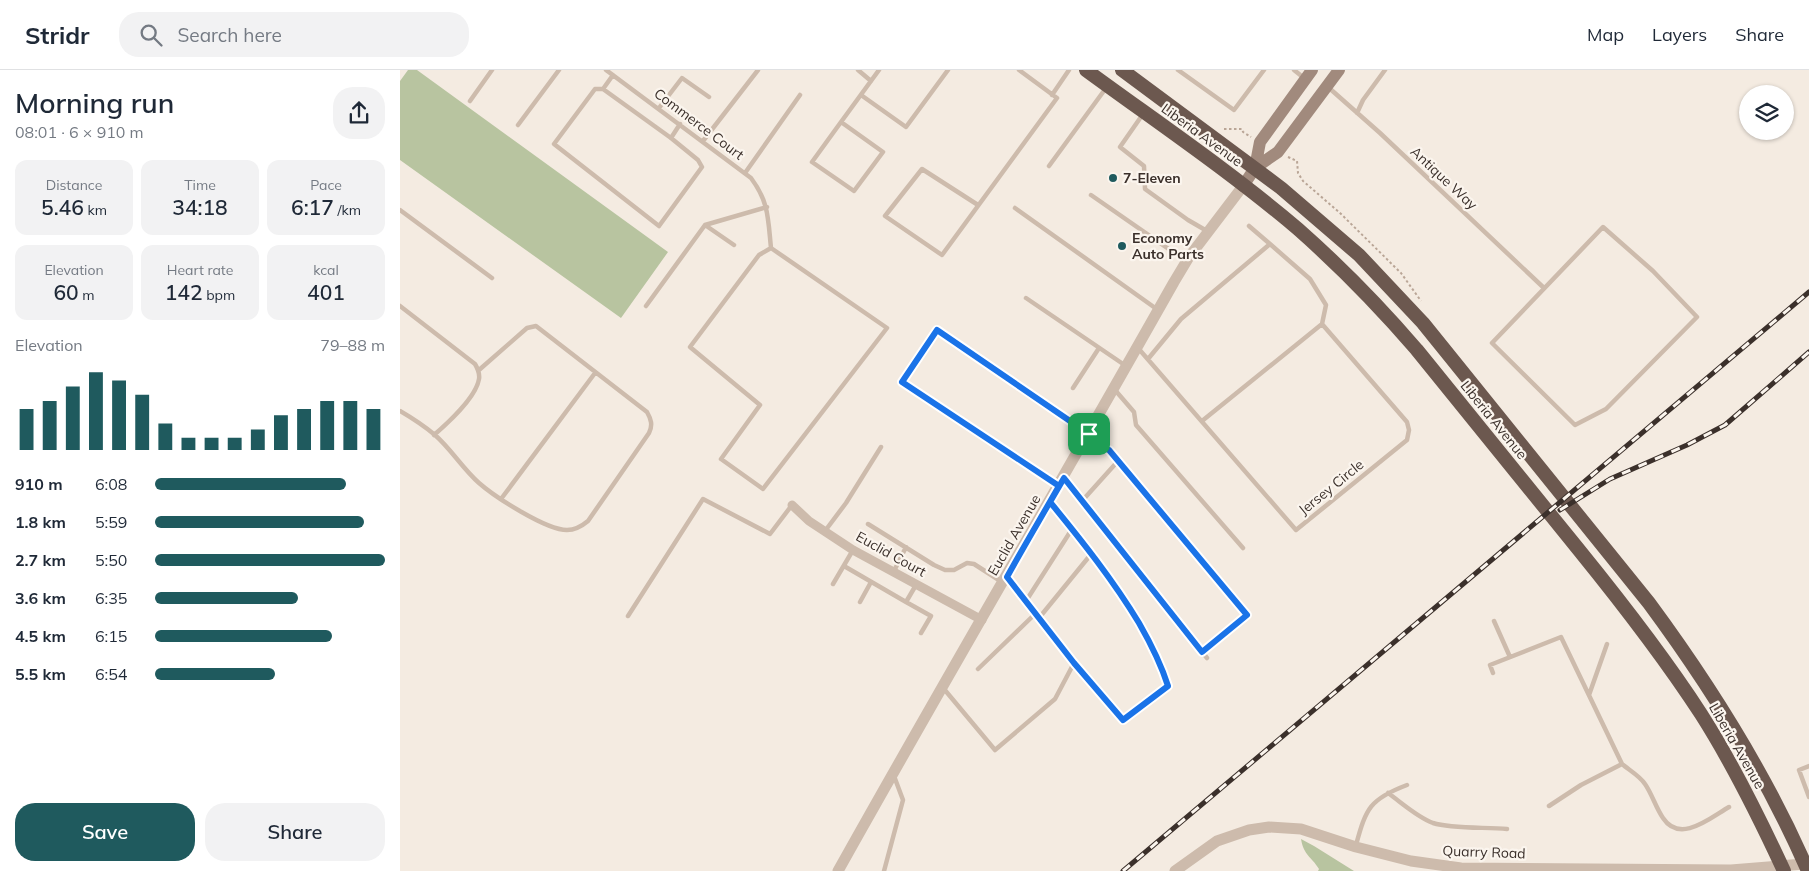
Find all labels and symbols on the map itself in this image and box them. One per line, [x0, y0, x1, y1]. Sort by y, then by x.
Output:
street label: Commerce Court [651, 84, 748, 164]
street label: Liberia Avenue [1158, 99, 1246, 171]
street label: Antique Way [1407, 142, 1482, 214]
place label: 7-Eleven [1123, 169, 1181, 187]
marker: 7-Eleven [1107, 172, 1119, 184]
place label: Economy Auto Parts [1132, 229, 1204, 263]
marker: Economy Auto Parts [1116, 240, 1128, 252]
street label: Liberia Avenue [1457, 377, 1531, 463]
pin [1068, 413, 1110, 455]
street label: Jersey Circle [1295, 455, 1367, 519]
street label: Euclid Avenue [984, 491, 1044, 579]
street label: Euclid Court [853, 527, 929, 581]
street label: Liberia Avenue [1705, 700, 1769, 792]
street label: Quarry Road [1442, 842, 1526, 862]

